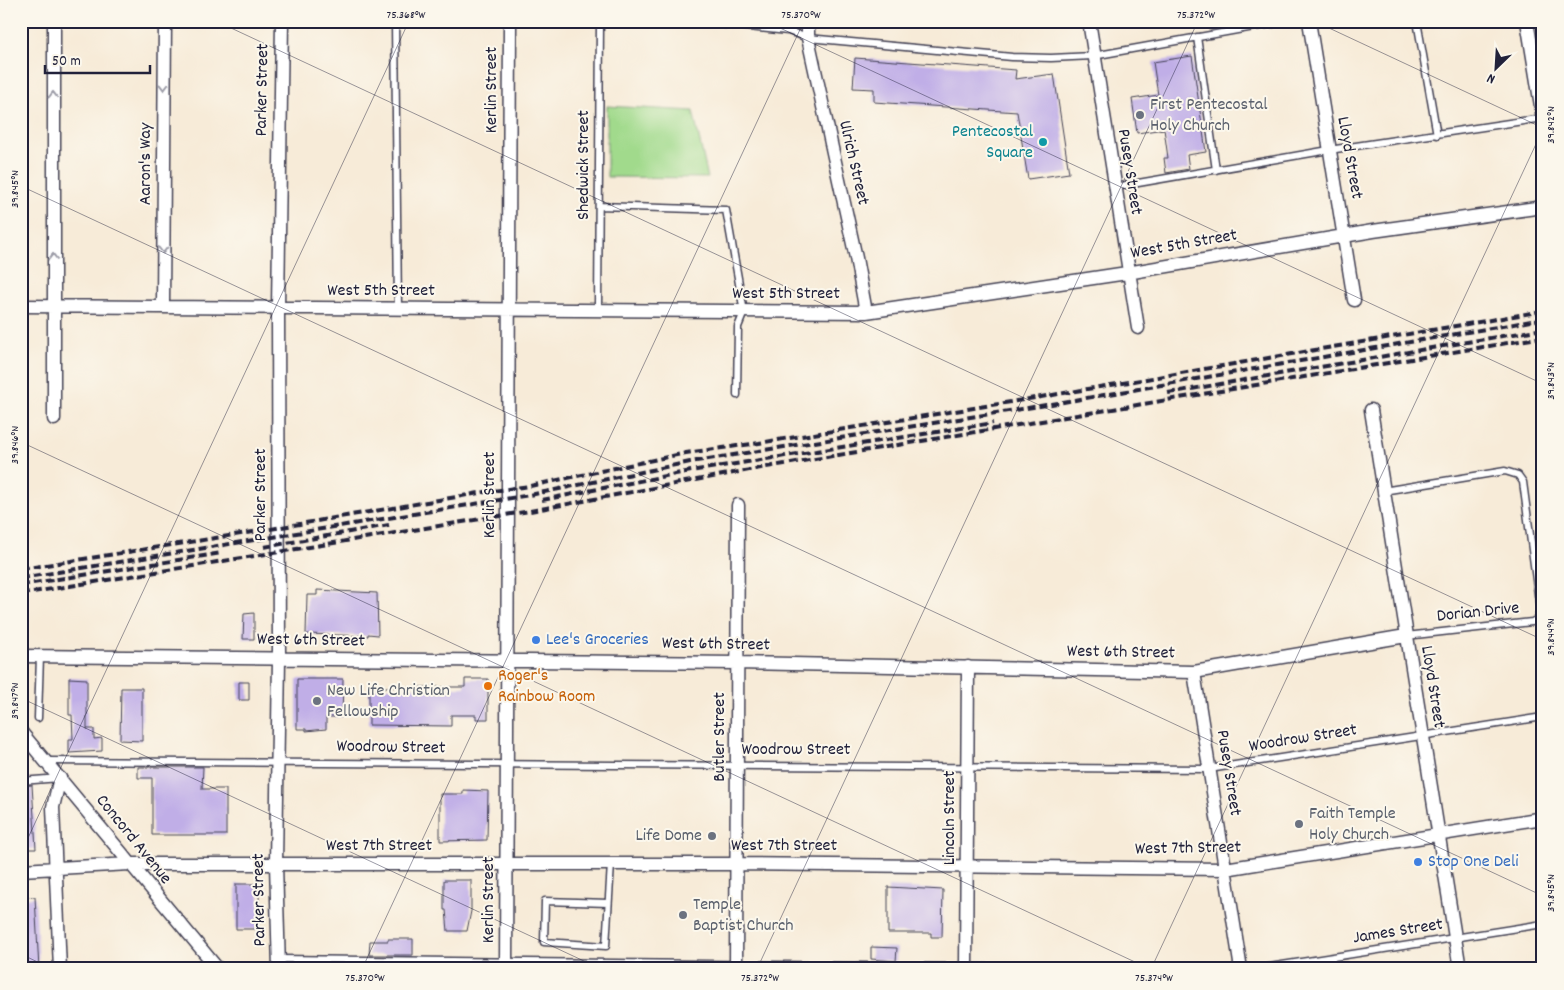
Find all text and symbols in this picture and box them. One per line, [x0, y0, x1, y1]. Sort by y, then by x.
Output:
text: 75.368°W [387, 7, 426, 24]
text: 75.370°W [781, 7, 821, 24]
text: 75.372°W [1177, 7, 1215, 24]
scale bar [45, 42, 150, 74]
north arrow [1472, 42, 1522, 92]
street label: Parker Street [250, 43, 276, 137]
street label: Kerlin Street [480, 46, 505, 133]
text: 50 m [52, 51, 81, 73]
text: N [1484, 67, 1499, 88]
one-way arrow [159, 84, 169, 92]
one-way arrow [48, 90, 58, 98]
place label: First Pentecostal Holy Church [1150, 93, 1268, 139]
text: 39.842°N [1543, 106, 1560, 144]
marker: First Pentecostal Holy Church [1134, 109, 1146, 121]
street label: Shedwick Street [572, 110, 597, 220]
street label: Lloyd Street [1329, 115, 1369, 202]
street label: Ulrich Street [831, 118, 875, 208]
place label: Pentecostal Square [952, 120, 1034, 166]
street label: Aaron's Way [134, 122, 159, 205]
street label: Pusey Street [1110, 127, 1148, 217]
marker: Pentecostal Square [1037, 136, 1049, 148]
text: 39.845°N [7, 170, 24, 208]
street label: West 5th Street [1129, 223, 1240, 267]
one-way arrow [158, 246, 168, 254]
one-way arrow [48, 253, 58, 260]
street label: West 5th Street [327, 279, 435, 304]
street label: West 5th Street [732, 282, 840, 307]
text: 39.843°N [1543, 362, 1560, 400]
text: 39.846°N [7, 426, 24, 464]
street label: Parker Street [249, 448, 274, 542]
street label: Kerlin Street [478, 451, 503, 538]
street label: Dorian Drive [1435, 596, 1521, 630]
text: 39.844°N [1543, 618, 1560, 656]
street label: West 6th Street [257, 628, 366, 654]
place label: Lee's Groceries [546, 628, 649, 653]
street label: West 6th Street [662, 632, 771, 658]
marker: Lee's Groceries [530, 634, 542, 646]
street label: West 6th Street [1067, 640, 1176, 666]
street label: Lloyd Street [1413, 644, 1451, 730]
place label: Roger's Rainbow Room [498, 664, 596, 710]
place label: New Life Christian Fellowship [327, 679, 450, 725]
marker: Roger's Rainbow Room [482, 680, 494, 692]
text: 39.847°N [7, 682, 24, 719]
street label: Butler Street [708, 692, 733, 782]
marker: New Life Christian Fellowship [311, 695, 323, 707]
street label: Woodrow Street [1247, 718, 1359, 760]
street label: Pusey Street [1209, 728, 1247, 818]
street label: Woodrow Street [336, 735, 446, 761]
street label: Woodrow Street [742, 738, 851, 763]
street label: Lincoln Street [938, 770, 963, 865]
street label: Concord Avenue [89, 790, 177, 890]
place label: Faith Temple Holy Church [1309, 802, 1396, 848]
marker: Faith Temple Holy Church [1293, 818, 1305, 830]
place label: Life Dome [635, 824, 702, 849]
marker: Life Dome [706, 830, 718, 842]
street label: West 7th Street [326, 834, 432, 859]
street label: West 7th Street [731, 834, 837, 859]
street label: West 7th Street [1135, 836, 1242, 862]
place label: Stop One Deli [1428, 850, 1519, 875]
street label: Parker Street [247, 853, 273, 947]
street label: Kerlin Street [477, 856, 502, 943]
marker: Stop One Deli [1412, 856, 1424, 868]
text: 39.845°N [1543, 874, 1560, 912]
place label: Temple Baptist Church [693, 893, 794, 939]
marker: Temple Baptist Church [677, 909, 689, 921]
street label: James Street [1351, 913, 1445, 951]
text: 75.370°W [345, 970, 385, 987]
text: 75.372°W [741, 970, 779, 987]
text: 75.374°W [1135, 970, 1173, 987]

